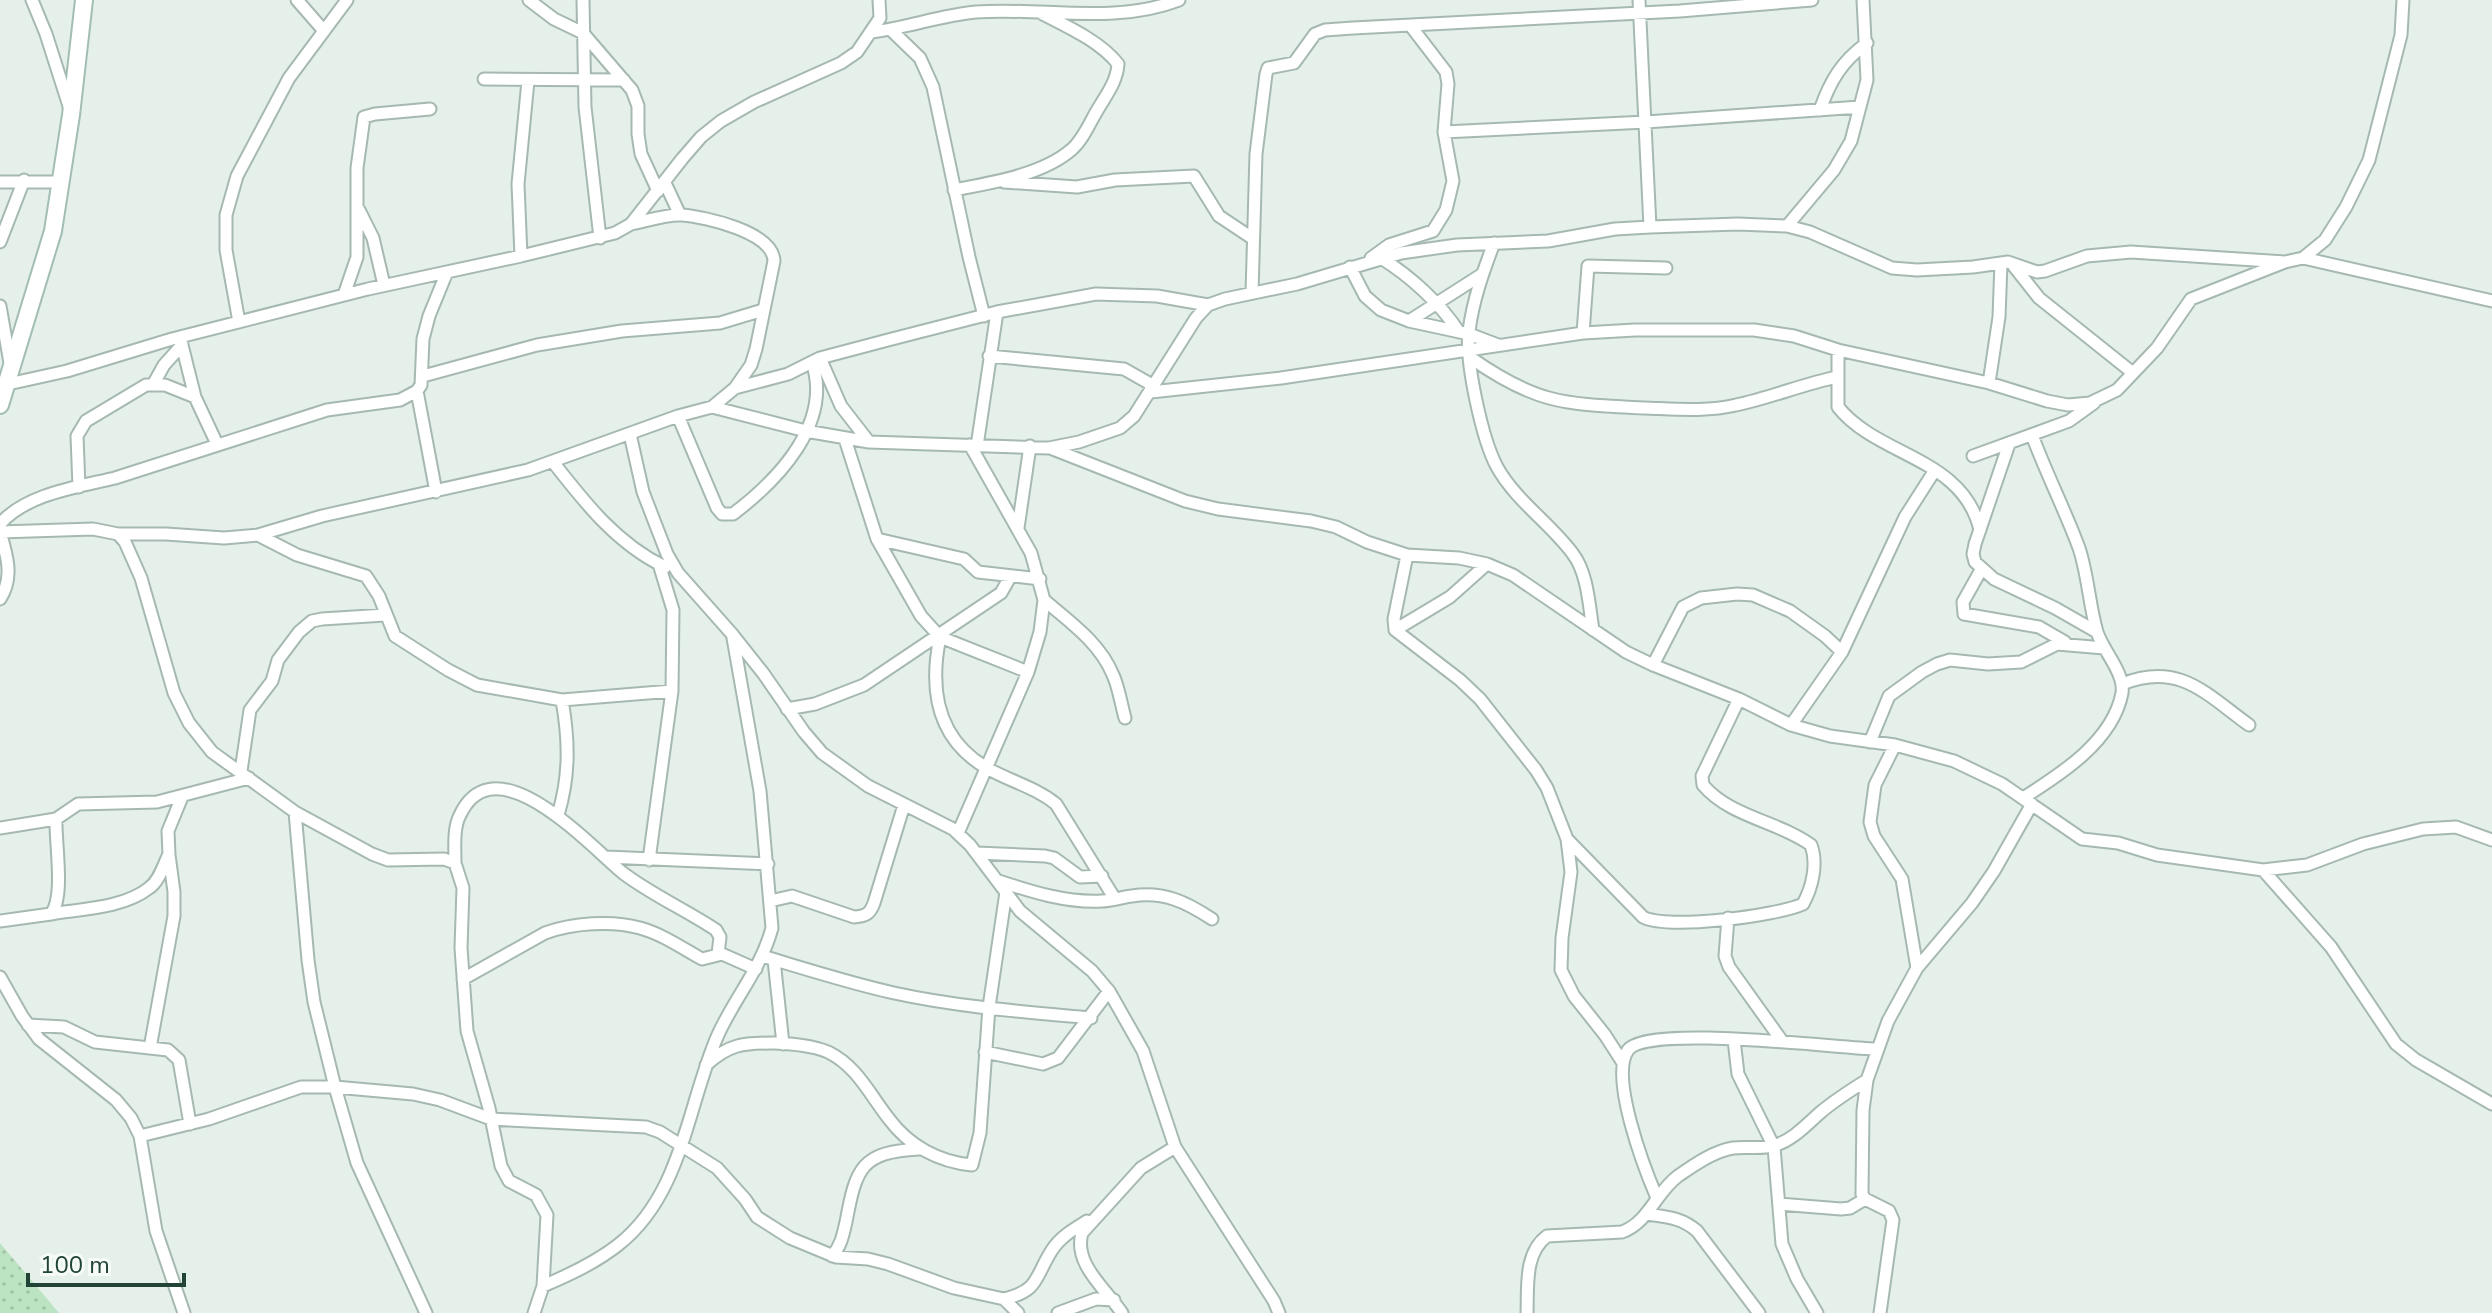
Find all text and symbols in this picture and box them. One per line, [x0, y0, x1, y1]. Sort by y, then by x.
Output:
scale bar [28, 1237, 184, 1287]
text: 100 m [40, 1249, 110, 1281]

